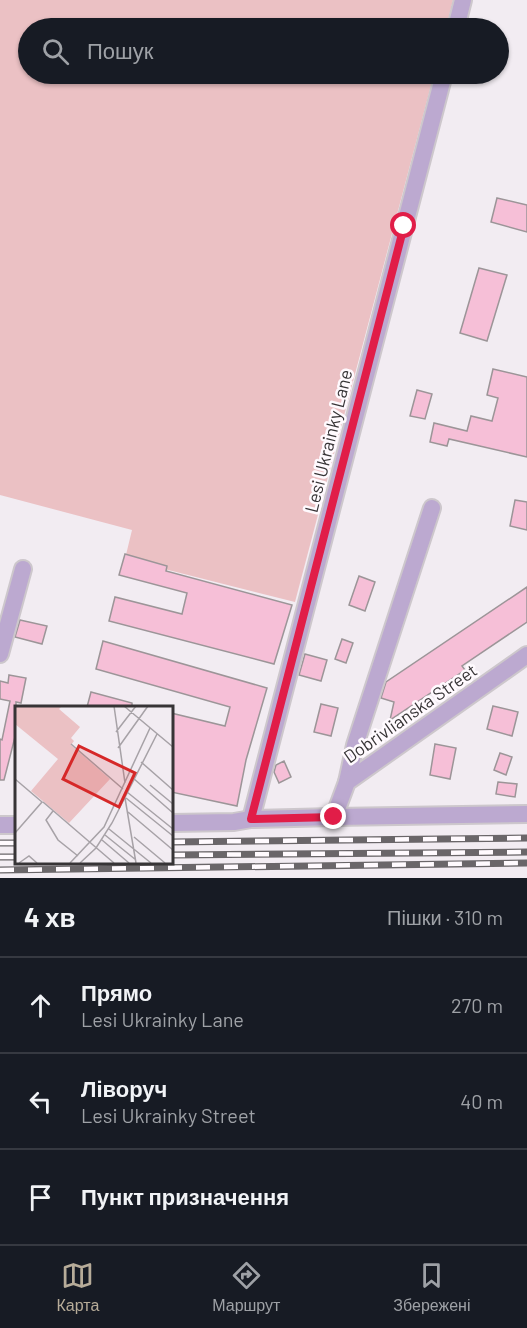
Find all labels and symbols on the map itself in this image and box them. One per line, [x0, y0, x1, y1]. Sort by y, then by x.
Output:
route start [390, 212, 416, 238]
street label: Lesi Ukrainky Lane [300, 367, 356, 515]
street label: Dobrivlianska Street [339, 659, 481, 767]
inset map [15, 706, 172, 863]
route end [320, 803, 346, 829]

